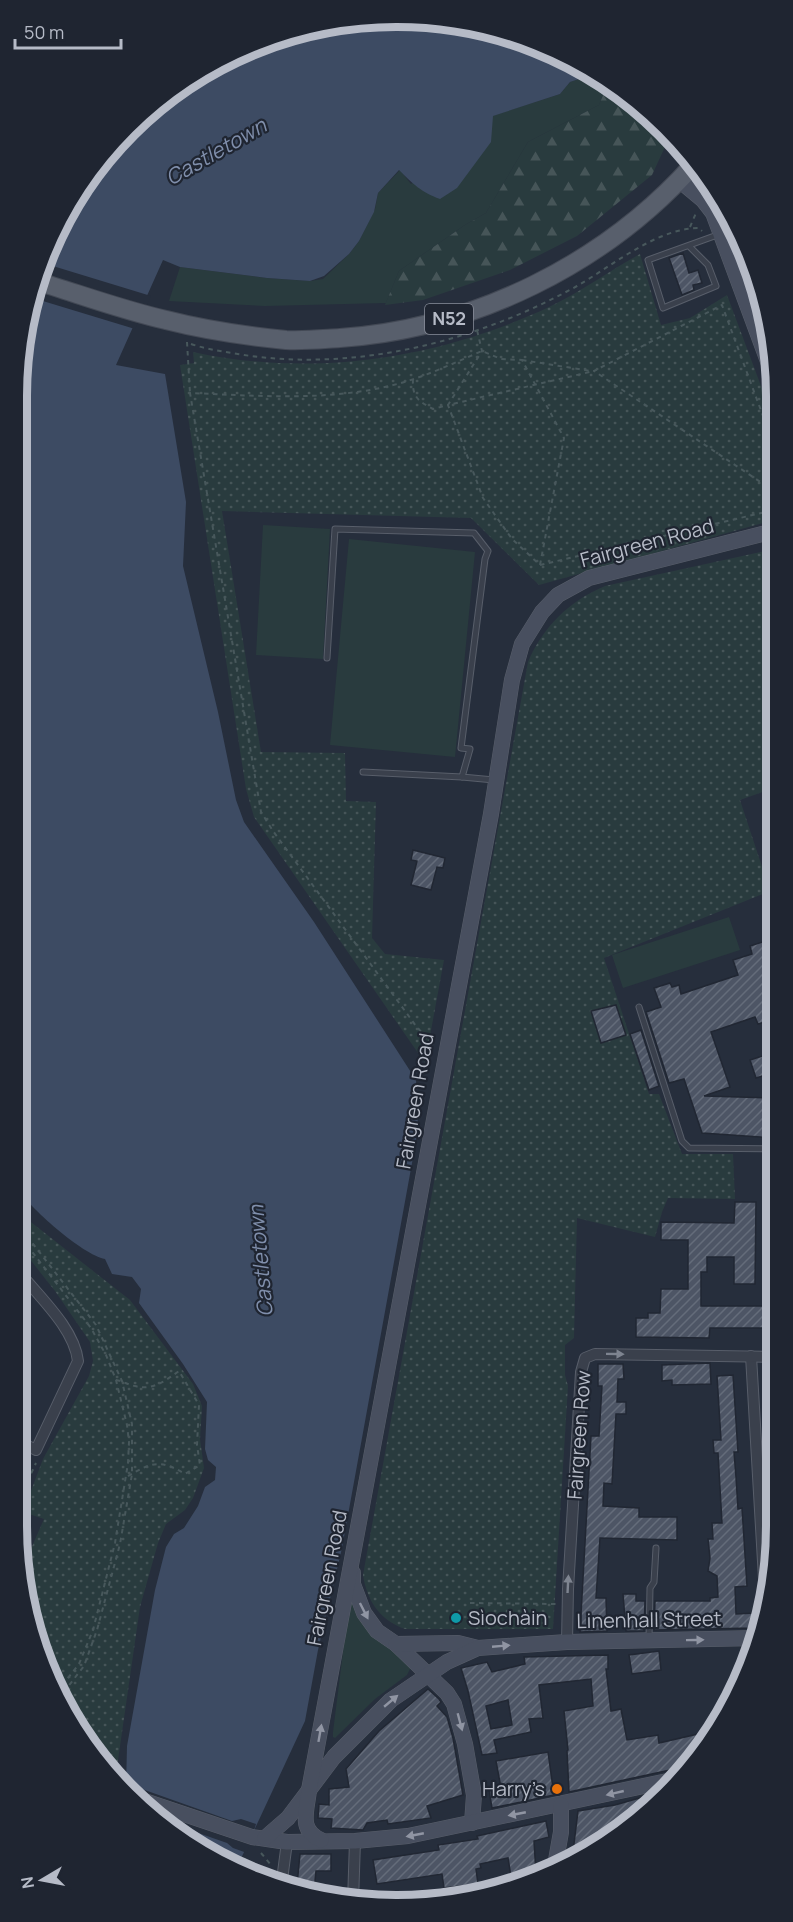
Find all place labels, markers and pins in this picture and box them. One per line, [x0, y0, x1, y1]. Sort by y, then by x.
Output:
place label: Sìochàin [468, 1604, 547, 1631]
marker: Sìochàin [449, 1611, 463, 1625]
place label: Harry’s [482, 1775, 545, 1802]
marker: Harry’s [550, 1782, 564, 1796]

